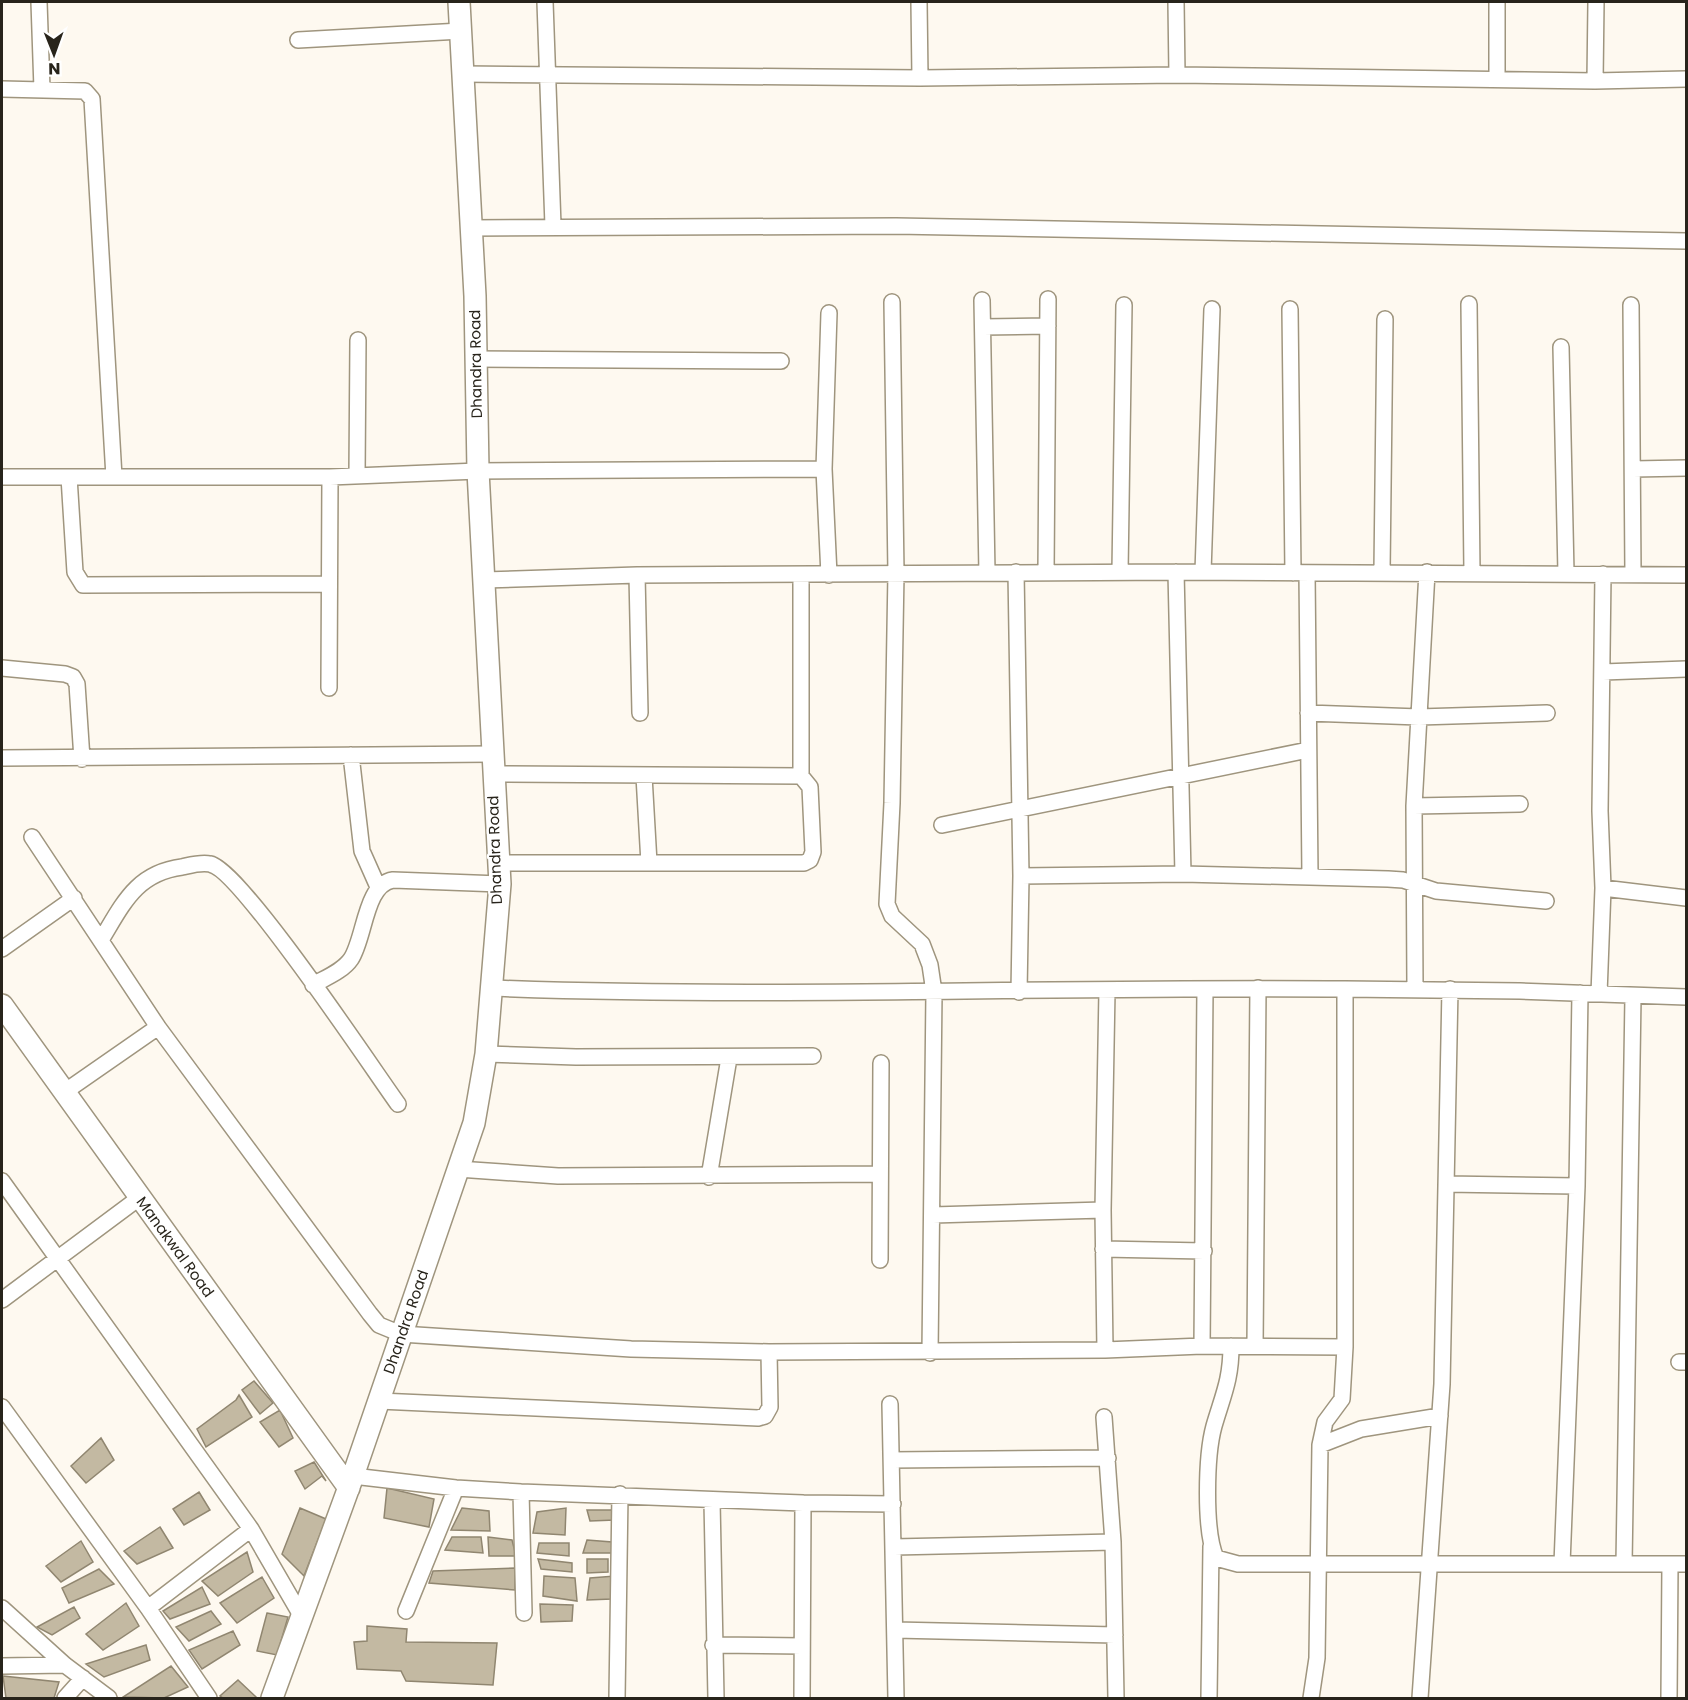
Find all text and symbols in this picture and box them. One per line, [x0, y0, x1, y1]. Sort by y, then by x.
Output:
north arrow [24, 24, 84, 84]
text: N [48, 57, 60, 80]
street label: Dhandra Road [464, 309, 487, 419]
street label: Dhandra Road [482, 795, 507, 905]
street label: Manakwal Road [132, 1192, 219, 1301]
street label: Dhandra Road [378, 1267, 433, 1377]

